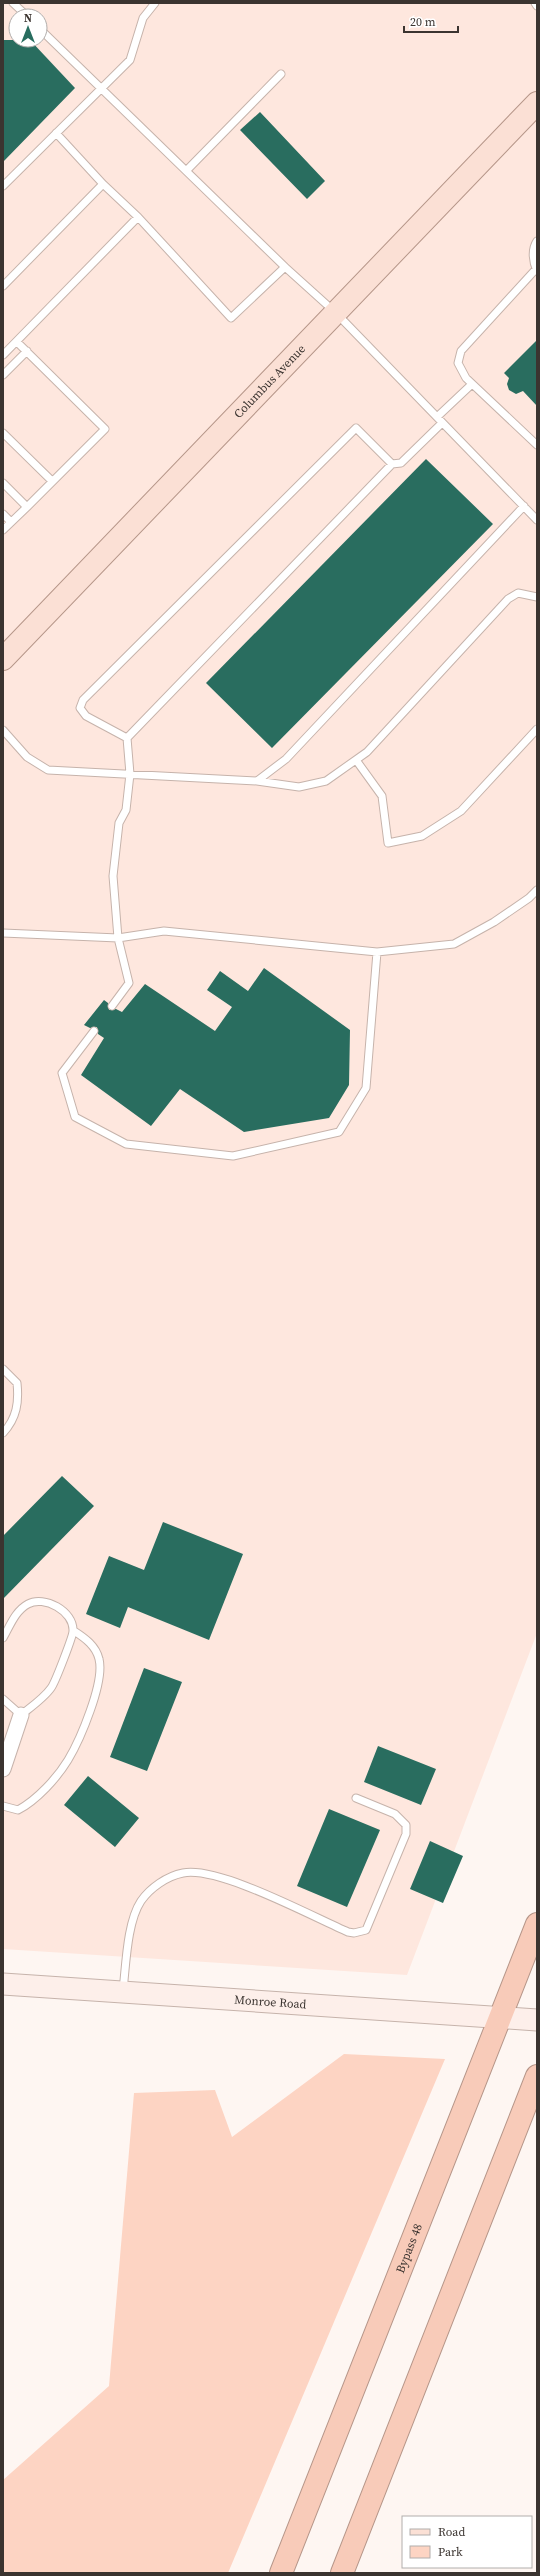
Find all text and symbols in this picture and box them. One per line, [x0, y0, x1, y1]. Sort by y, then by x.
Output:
north arrow [8, 8, 48, 48]
scale bar [404, 8, 458, 34]
text: N [24, 11, 32, 26]
text: 20 m [410, 14, 436, 30]
street label: Columbus Avenue [230, 341, 309, 422]
street label: Monroe Road [234, 1992, 307, 2012]
street label: Bypass 48 [392, 2221, 426, 2275]
legend [402, 2516, 532, 2568]
text: Road [438, 2524, 465, 2540]
text: Park [438, 2544, 463, 2560]

